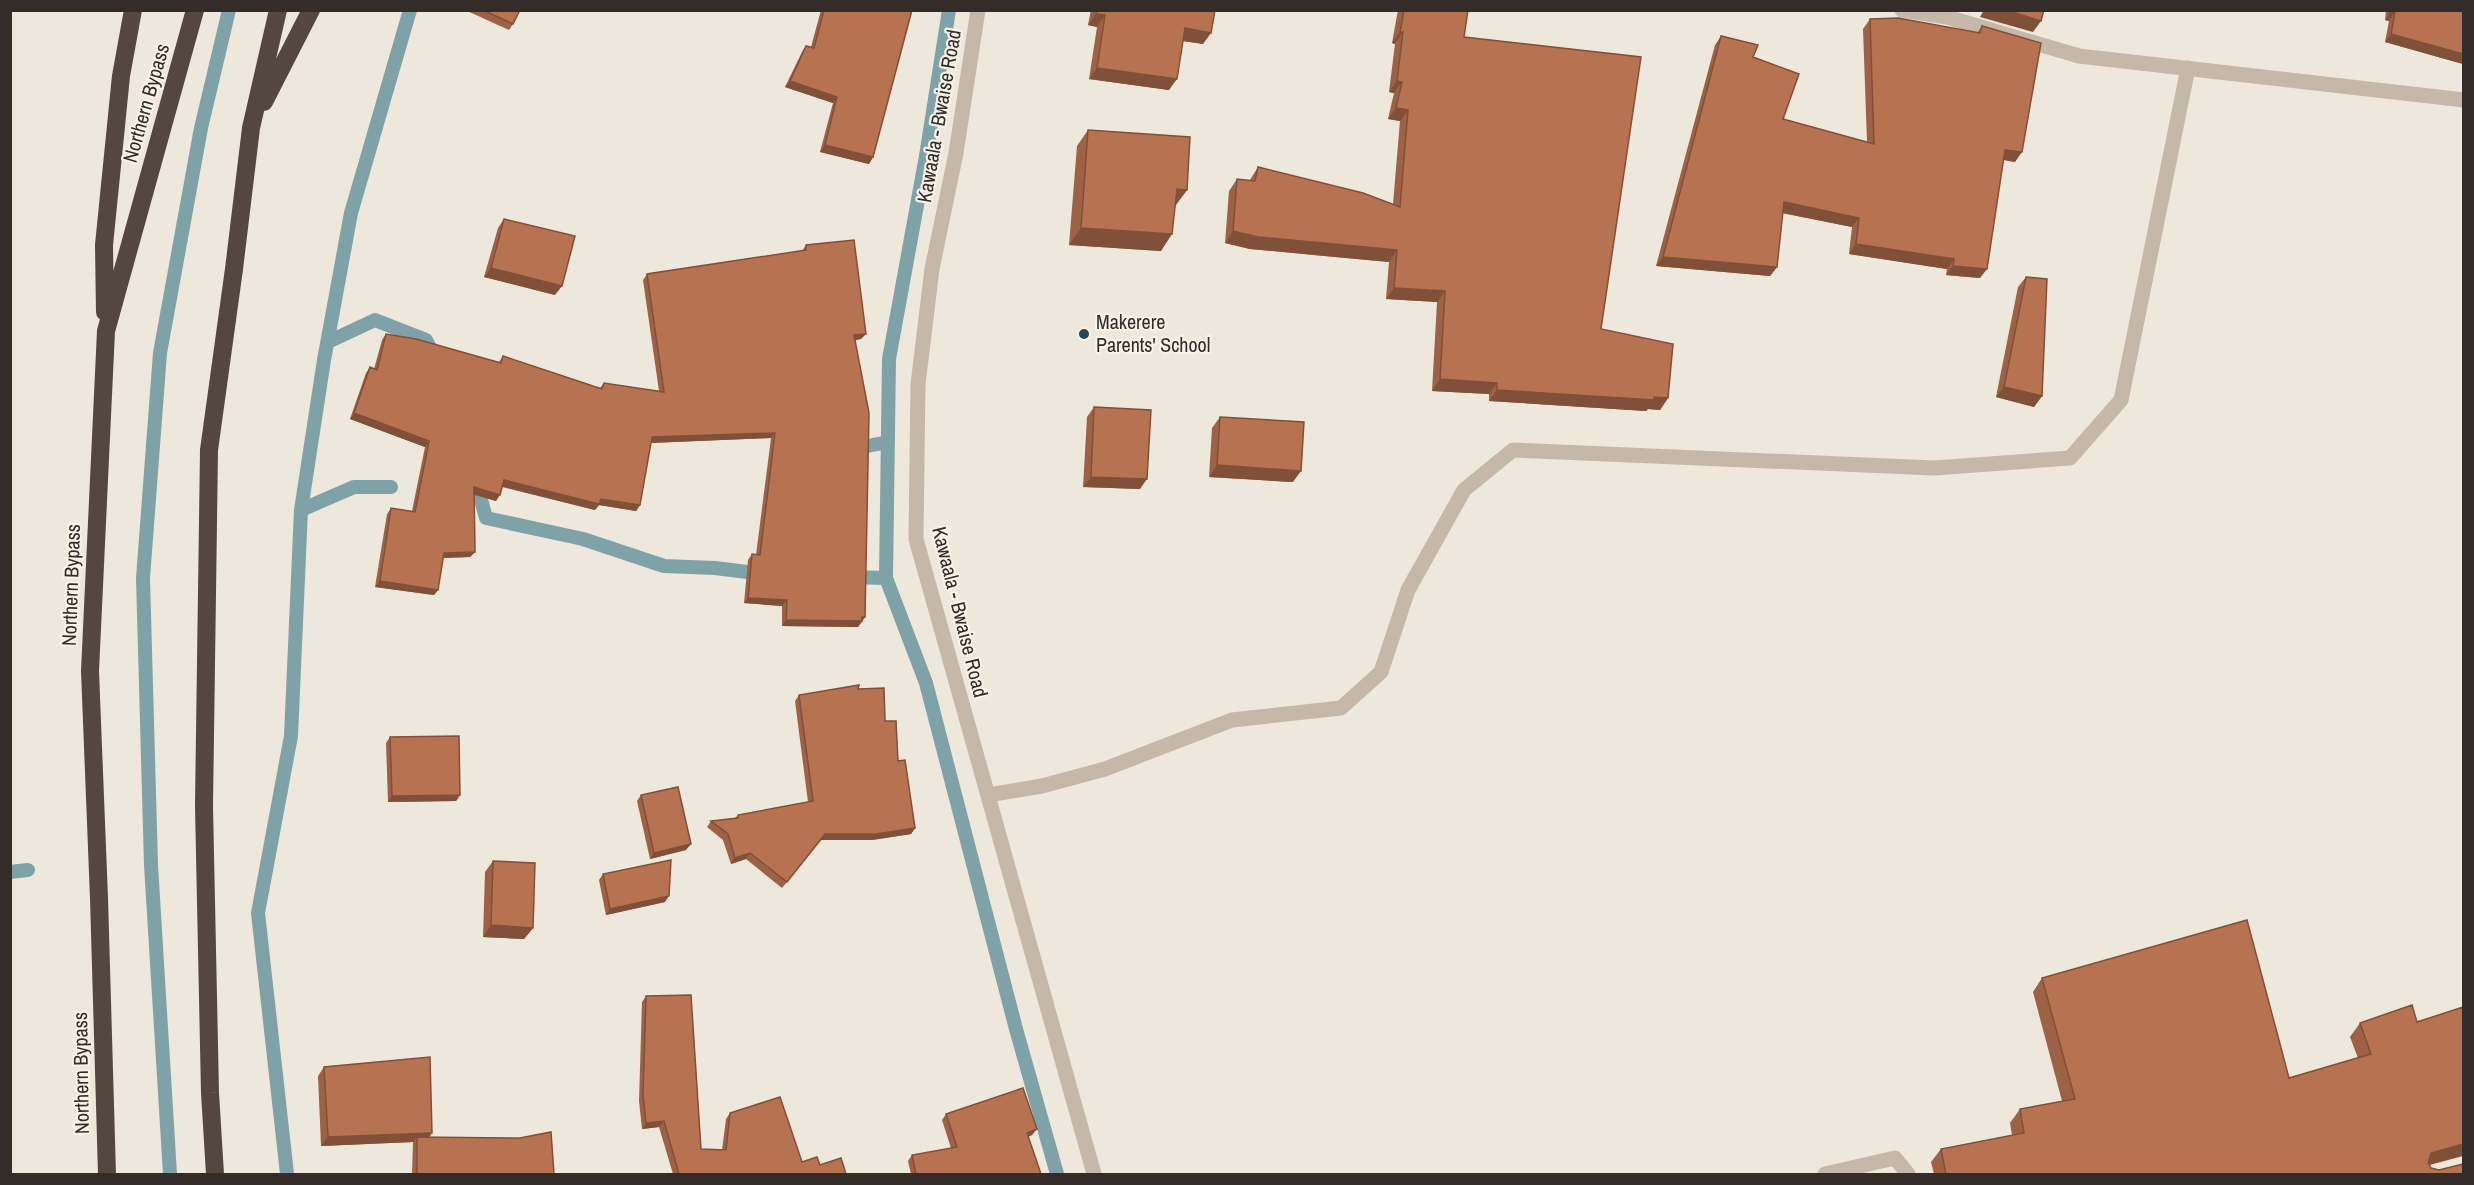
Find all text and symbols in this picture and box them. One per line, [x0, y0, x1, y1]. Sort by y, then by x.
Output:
street label: Kawaala - Bwaise Road [910, 27, 967, 204]
street label: Northern Bypass [116, 40, 175, 165]
place label: Makerere Parents' School [1096, 308, 1210, 358]
marker: Makerere Parents' School [1077, 327, 1091, 341]
street label: Northern Bypass [55, 523, 86, 646]
street label: Kawaala - Bwaise Road [926, 524, 995, 700]
street label: Northern Bypass [66, 1012, 95, 1134]

